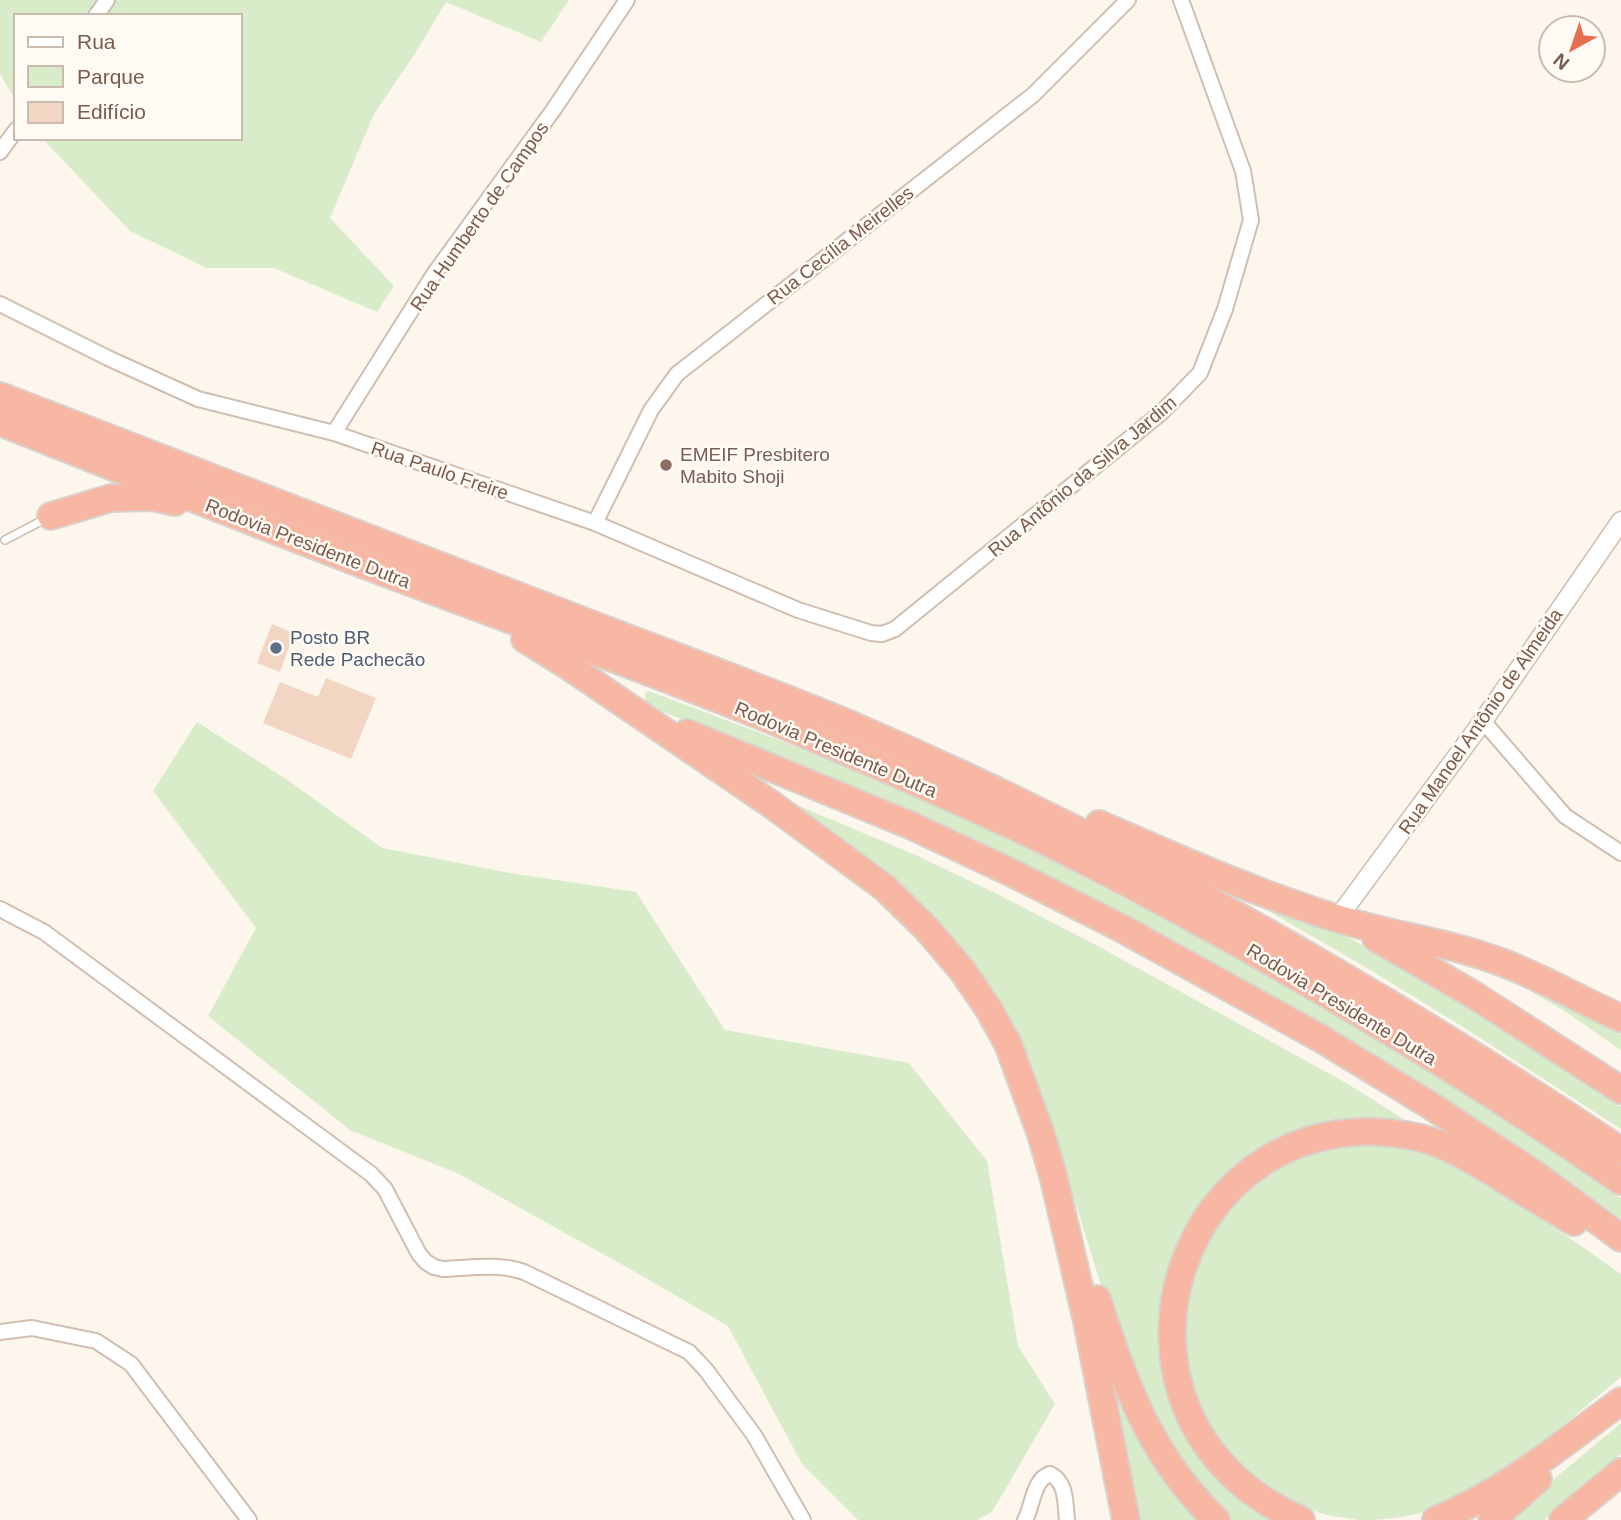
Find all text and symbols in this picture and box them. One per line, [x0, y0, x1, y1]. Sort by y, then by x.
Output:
legend [14, 14, 242, 140]
north arrow [1537, 14, 1607, 84]
text: Rua [77, 30, 116, 53]
text: N [1549, 49, 1573, 74]
text: Parque [77, 65, 145, 88]
text: Edifício [77, 100, 146, 123]
street label: Rua Humberto de Campos [406, 118, 553, 315]
street label: Rua Cecília Meirelles [763, 182, 918, 309]
street label: Rua Antônio da Silva Jardim [984, 392, 1180, 561]
street label: Rua Paulo Freire [369, 437, 511, 504]
place label: EMEIF Presbitero Mabito Shoji [680, 444, 830, 487]
marker: EMEIF Presbitero Mabito Shoji [658, 457, 674, 473]
street label: Rodovia Presidente Dutra [202, 495, 414, 592]
street label: Rua Manoel Antônio de Almeida [1394, 604, 1567, 838]
place label: Posto BR Rede Pachecão [290, 627, 425, 670]
marker: Posto BR Rede Pachecão [268, 640, 284, 656]
street label: Rodovia Presidente Dutra [732, 697, 940, 802]
street label: Rodovia Presidente Dutra [1243, 939, 1441, 1070]

